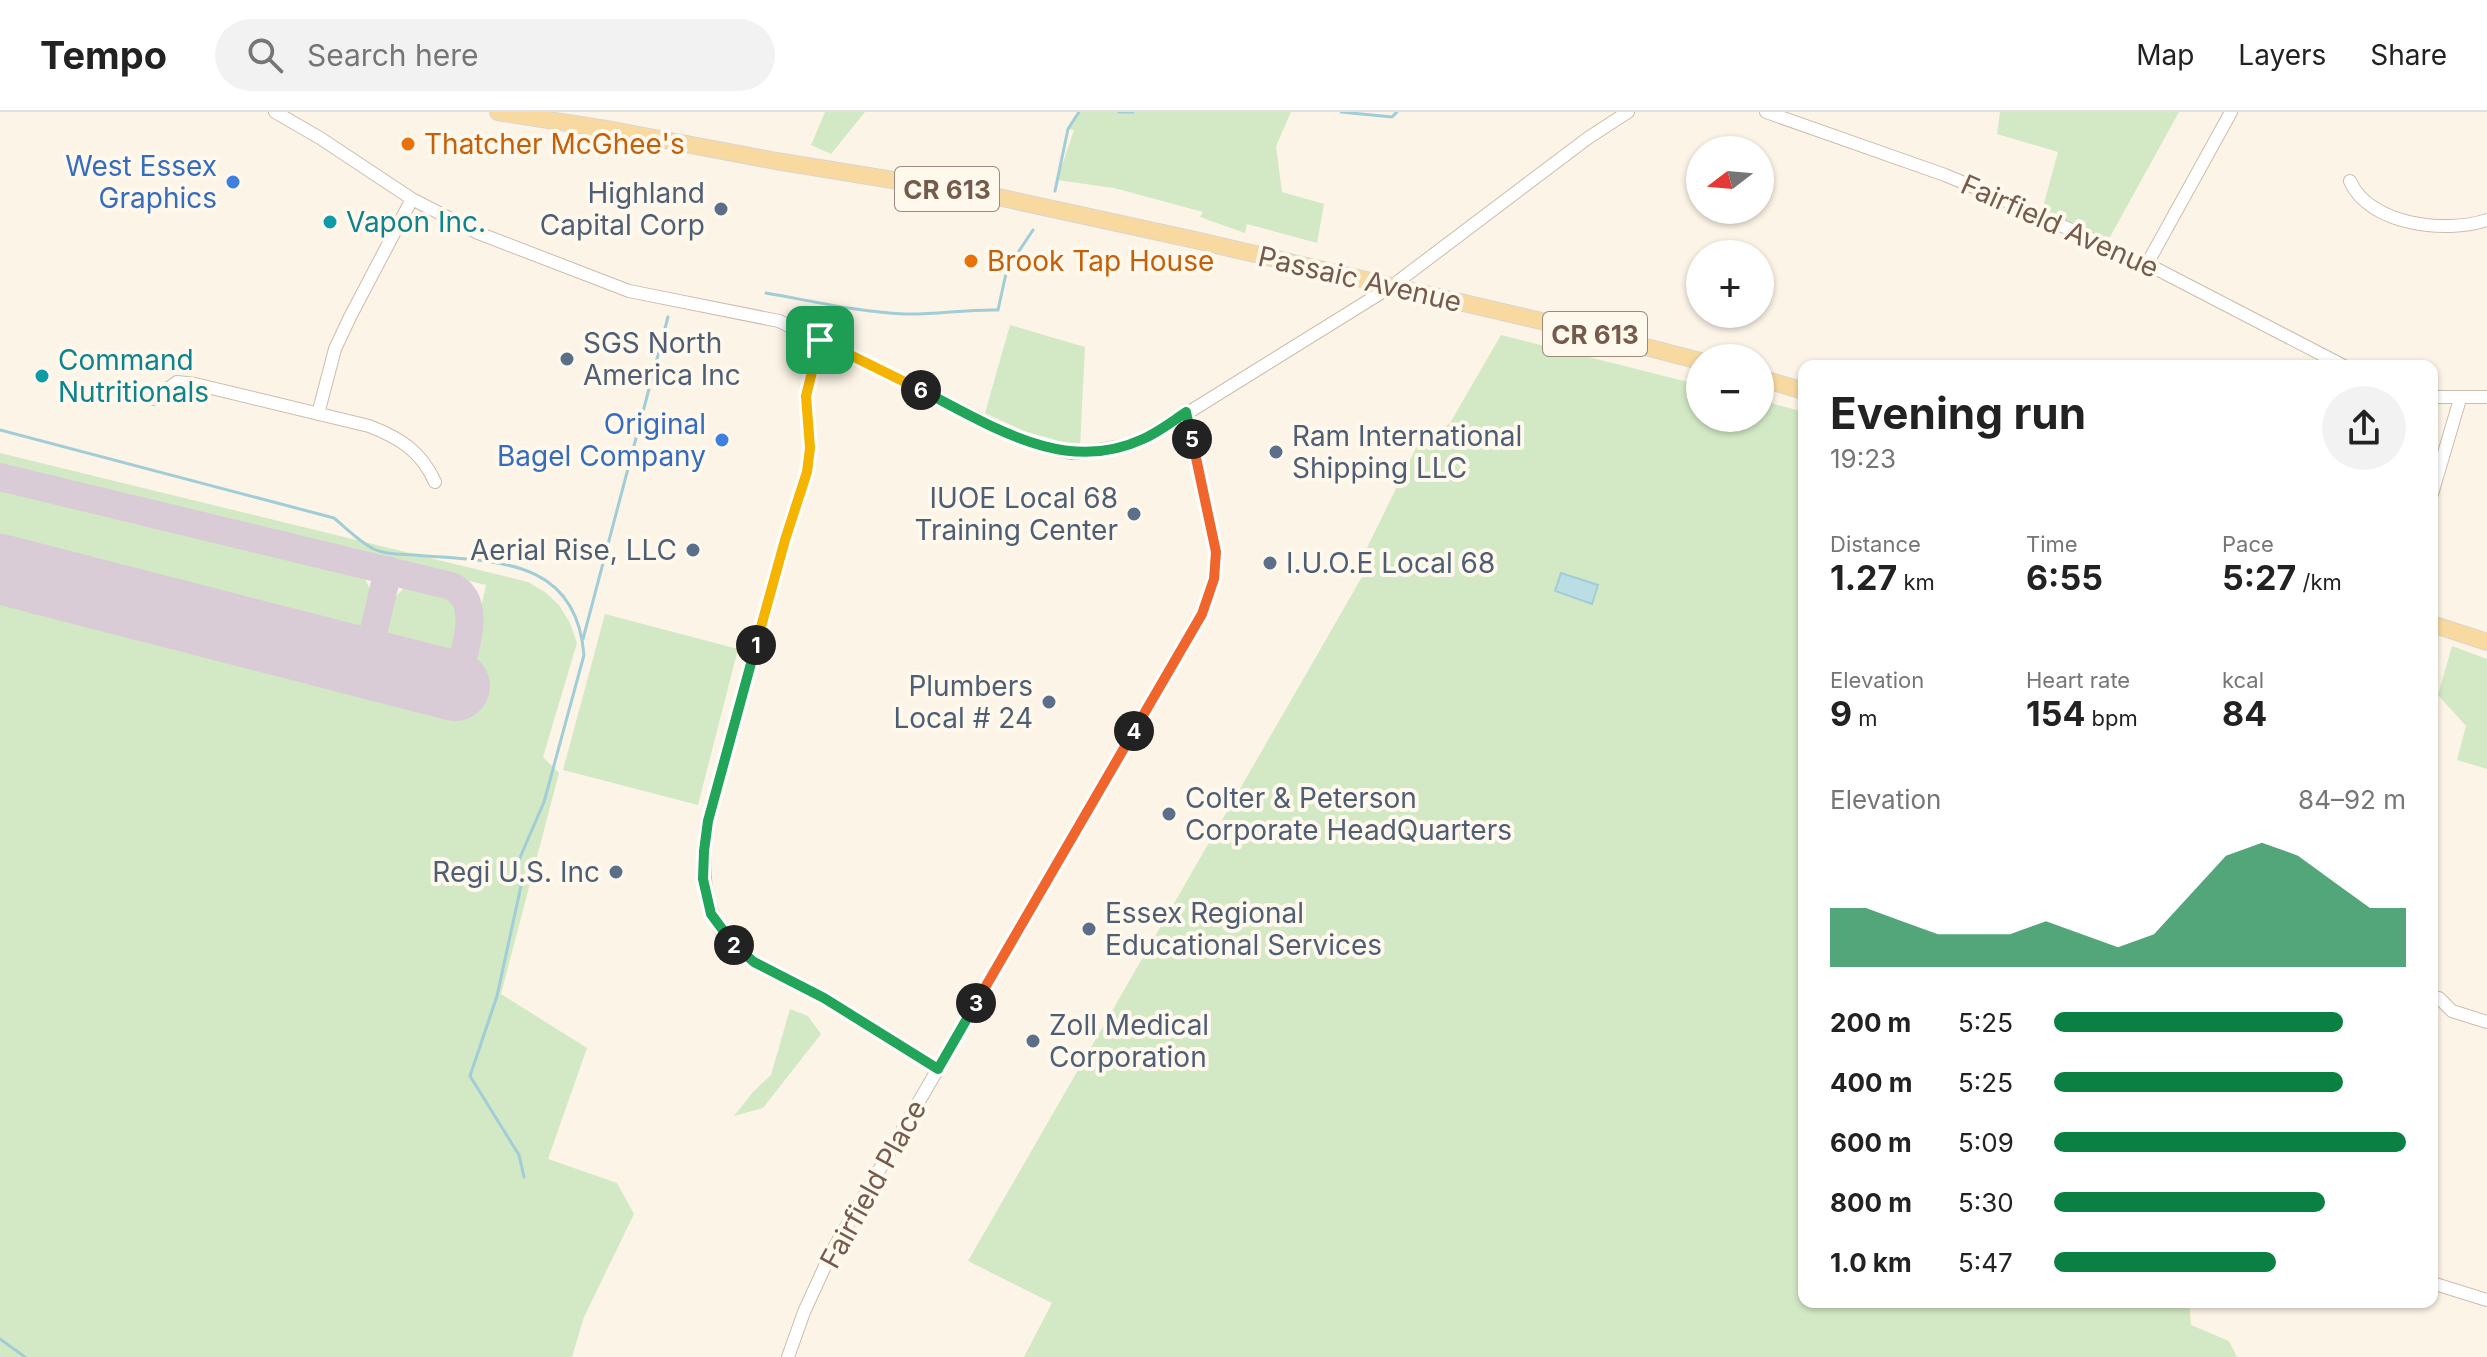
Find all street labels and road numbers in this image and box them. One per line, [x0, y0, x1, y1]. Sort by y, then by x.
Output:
road number: CR 613 [895, 167, 999, 211]
street label: Fairfield Avenue [1956, 167, 2164, 285]
street label: Passaic Avenue [1255, 239, 1465, 319]
road number: CR 613 [1543, 312, 1647, 356]
street label: Fairfield Place [813, 1094, 933, 1274]

